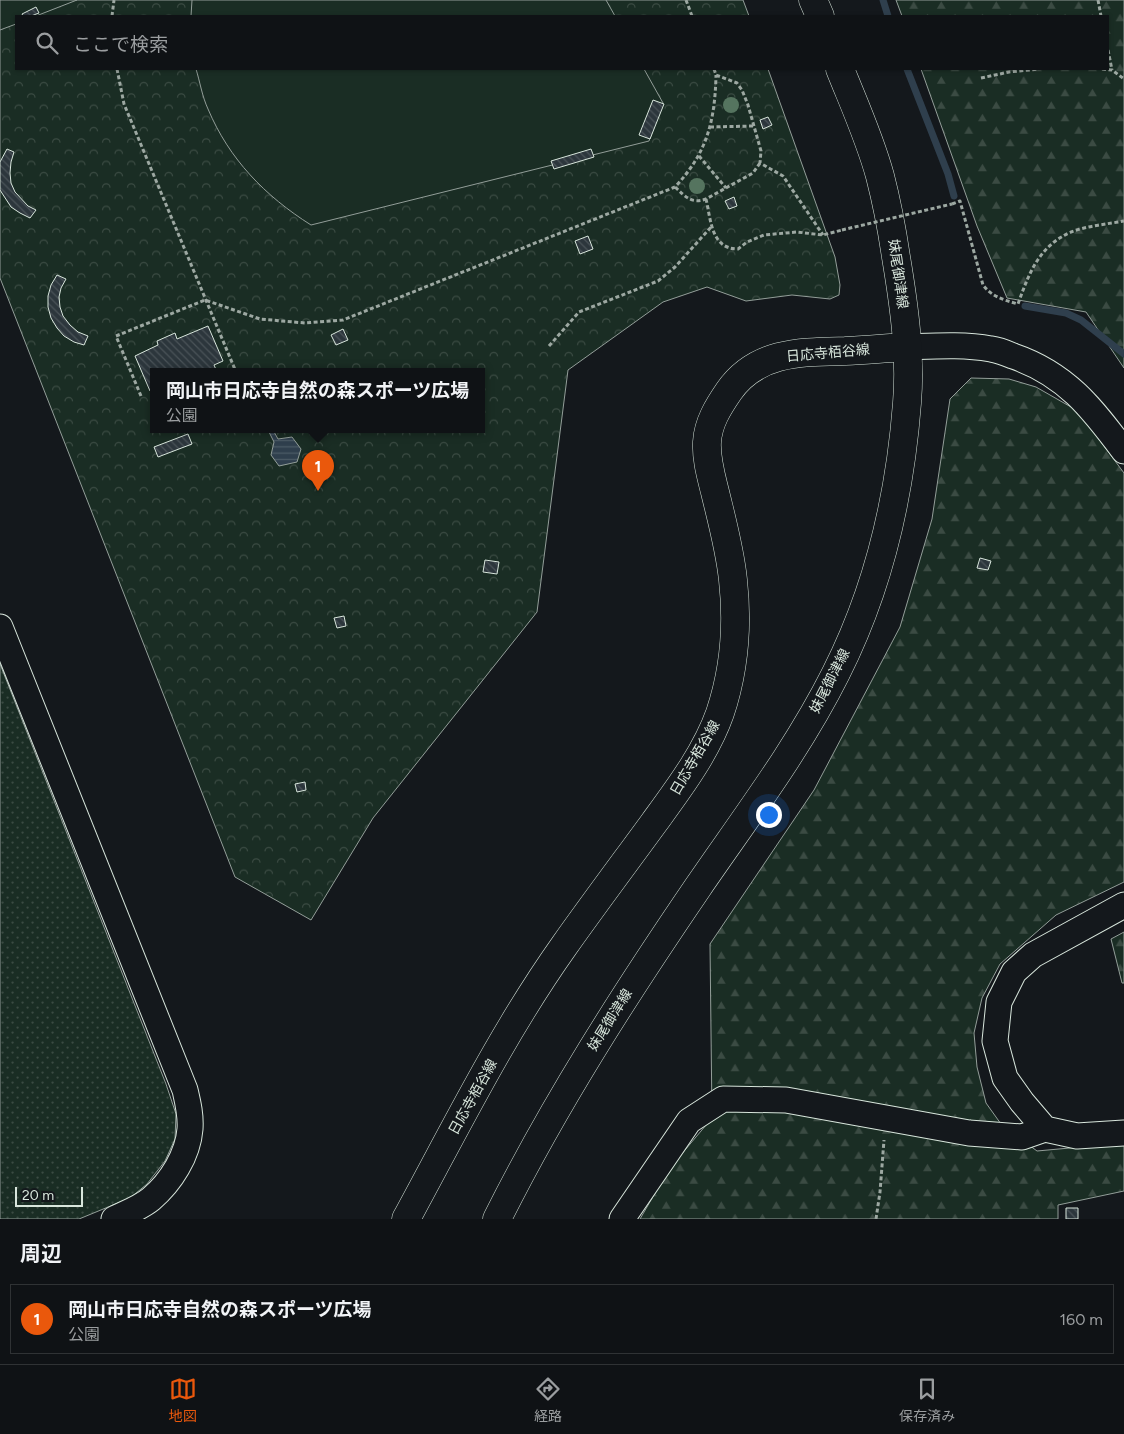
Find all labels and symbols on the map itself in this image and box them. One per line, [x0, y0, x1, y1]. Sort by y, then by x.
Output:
street label: 妹尾御津線 [885, 238, 911, 310]
street label: 日応寺栢谷線 [785, 341, 871, 365]
pin: 1 [302, 450, 334, 491]
street label: 妹尾御津線 [807, 646, 853, 716]
street label: 日応寺栢谷線 [667, 717, 723, 799]
your location [756, 802, 782, 828]
street label: 妹尾御津線 [584, 986, 636, 1054]
street label: 日応寺栢谷線 [445, 1056, 501, 1138]
scale bar [15, 1184, 82, 1207]

